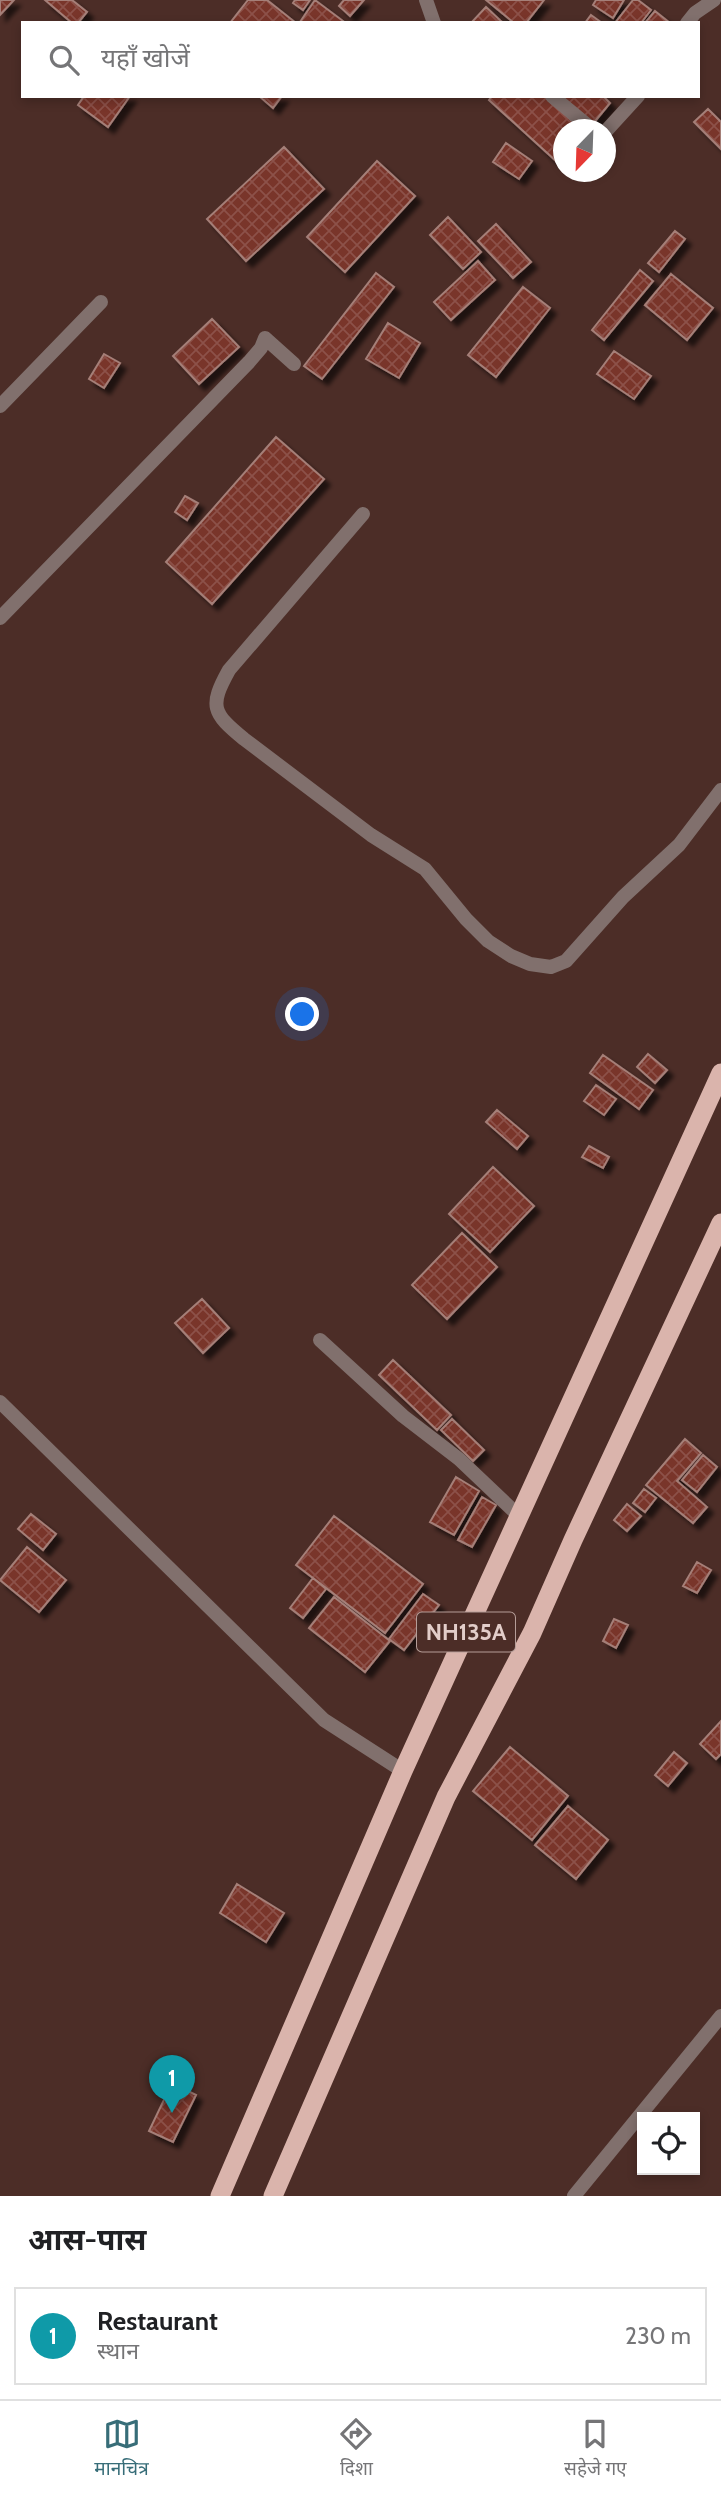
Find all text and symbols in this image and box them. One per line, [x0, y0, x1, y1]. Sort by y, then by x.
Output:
search box [21, 21, 700, 98]
icon: search [45, 41, 83, 79]
text: यहाँ खोजें [101, 42, 190, 74]
north arrow [553, 119, 616, 182]
your location [285, 997, 319, 1031]
road number: NH135A [417, 1612, 515, 1652]
pin: 1 [149, 2055, 195, 2113]
map controls [637, 2112, 700, 2175]
button: locate [637, 2112, 700, 2175]
text: आस-पास [28, 2221, 146, 2258]
text: Restaurant [97, 2305, 218, 2337]
text: 1 [49, 2322, 57, 2350]
text: 230 m [625, 2322, 691, 2350]
text: स्थान [97, 2337, 139, 2365]
tab: मानचित्र [94, 2415, 149, 2483]
tab: दिशा [337, 2415, 375, 2483]
tab: सहेजे गए [564, 2415, 627, 2483]

